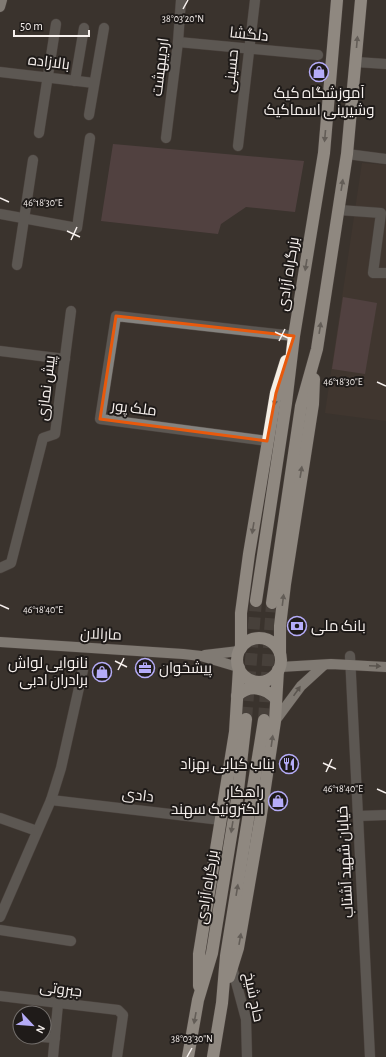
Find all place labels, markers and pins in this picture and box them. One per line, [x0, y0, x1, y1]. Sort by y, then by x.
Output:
shop icon: آموزشگاه کیک وشیرینی اسماکیک [308, 61, 330, 83]
place label: آموزشگاه کیک وشیرینی اسماکیک [264, 85, 374, 120]
bank icon: بانک ملی [286, 615, 308, 637]
place label: بانک ملی [311, 619, 366, 636]
place label: نانوایی لواش برادران ادبی [8, 655, 88, 690]
office icon: پیشخوان [134, 657, 156, 679]
place label: پیشخوان [159, 660, 212, 678]
shop icon: نانوایی لواش برادران ادبی [91, 661, 113, 683]
restaurant icon: بناب کبابی بهزاد [278, 753, 300, 775]
place label: بناب کبابی بهزاد [180, 757, 275, 774]
place label: راهکار الکترونیک سهند [171, 785, 264, 819]
shop icon: راهکار الکترونیک سهند [267, 790, 289, 812]

